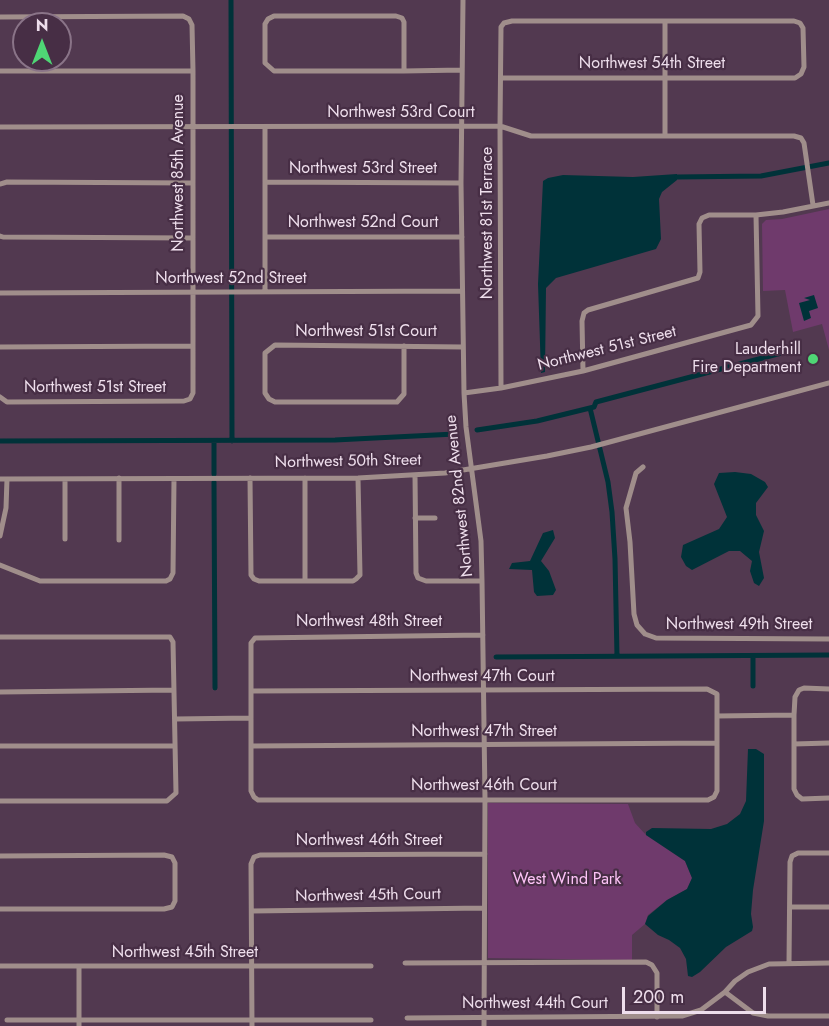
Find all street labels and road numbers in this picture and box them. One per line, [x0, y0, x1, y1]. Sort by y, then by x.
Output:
street label: Northwest 54th Street [579, 54, 725, 74]
street label: Northwest 85th Avenue [169, 94, 189, 252]
street label: Northwest 53rd Court [327, 103, 475, 123]
street label: Northwest 81st Terrace [478, 147, 498, 299]
street label: Northwest 53rd Street [289, 159, 437, 179]
street label: Northwest 52nd Court [288, 213, 438, 233]
street label: Northwest 52nd Street [155, 269, 307, 289]
street label: Northwest 51st Court [295, 322, 437, 342]
street label: Northwest 51st Street [536, 322, 678, 376]
street label: Northwest 51st Street [24, 378, 166, 398]
street label: Northwest 82nd Avenue [442, 414, 478, 578]
street label: Northwest 50th Street [275, 451, 421, 473]
street label: Northwest 48th Street [296, 612, 442, 632]
street label: Northwest 49th Street [666, 615, 812, 635]
street label: Northwest 47th Court [410, 667, 554, 687]
street label: Northwest 47th Street [411, 722, 557, 742]
street label: Northwest 46th Court [411, 776, 557, 796]
street label: Northwest 46th Street [296, 831, 442, 851]
street label: Northwest 45th Court [295, 885, 441, 907]
street label: Northwest 45th Street [112, 943, 258, 963]
street label: Northwest 44th Court [462, 994, 608, 1014]

